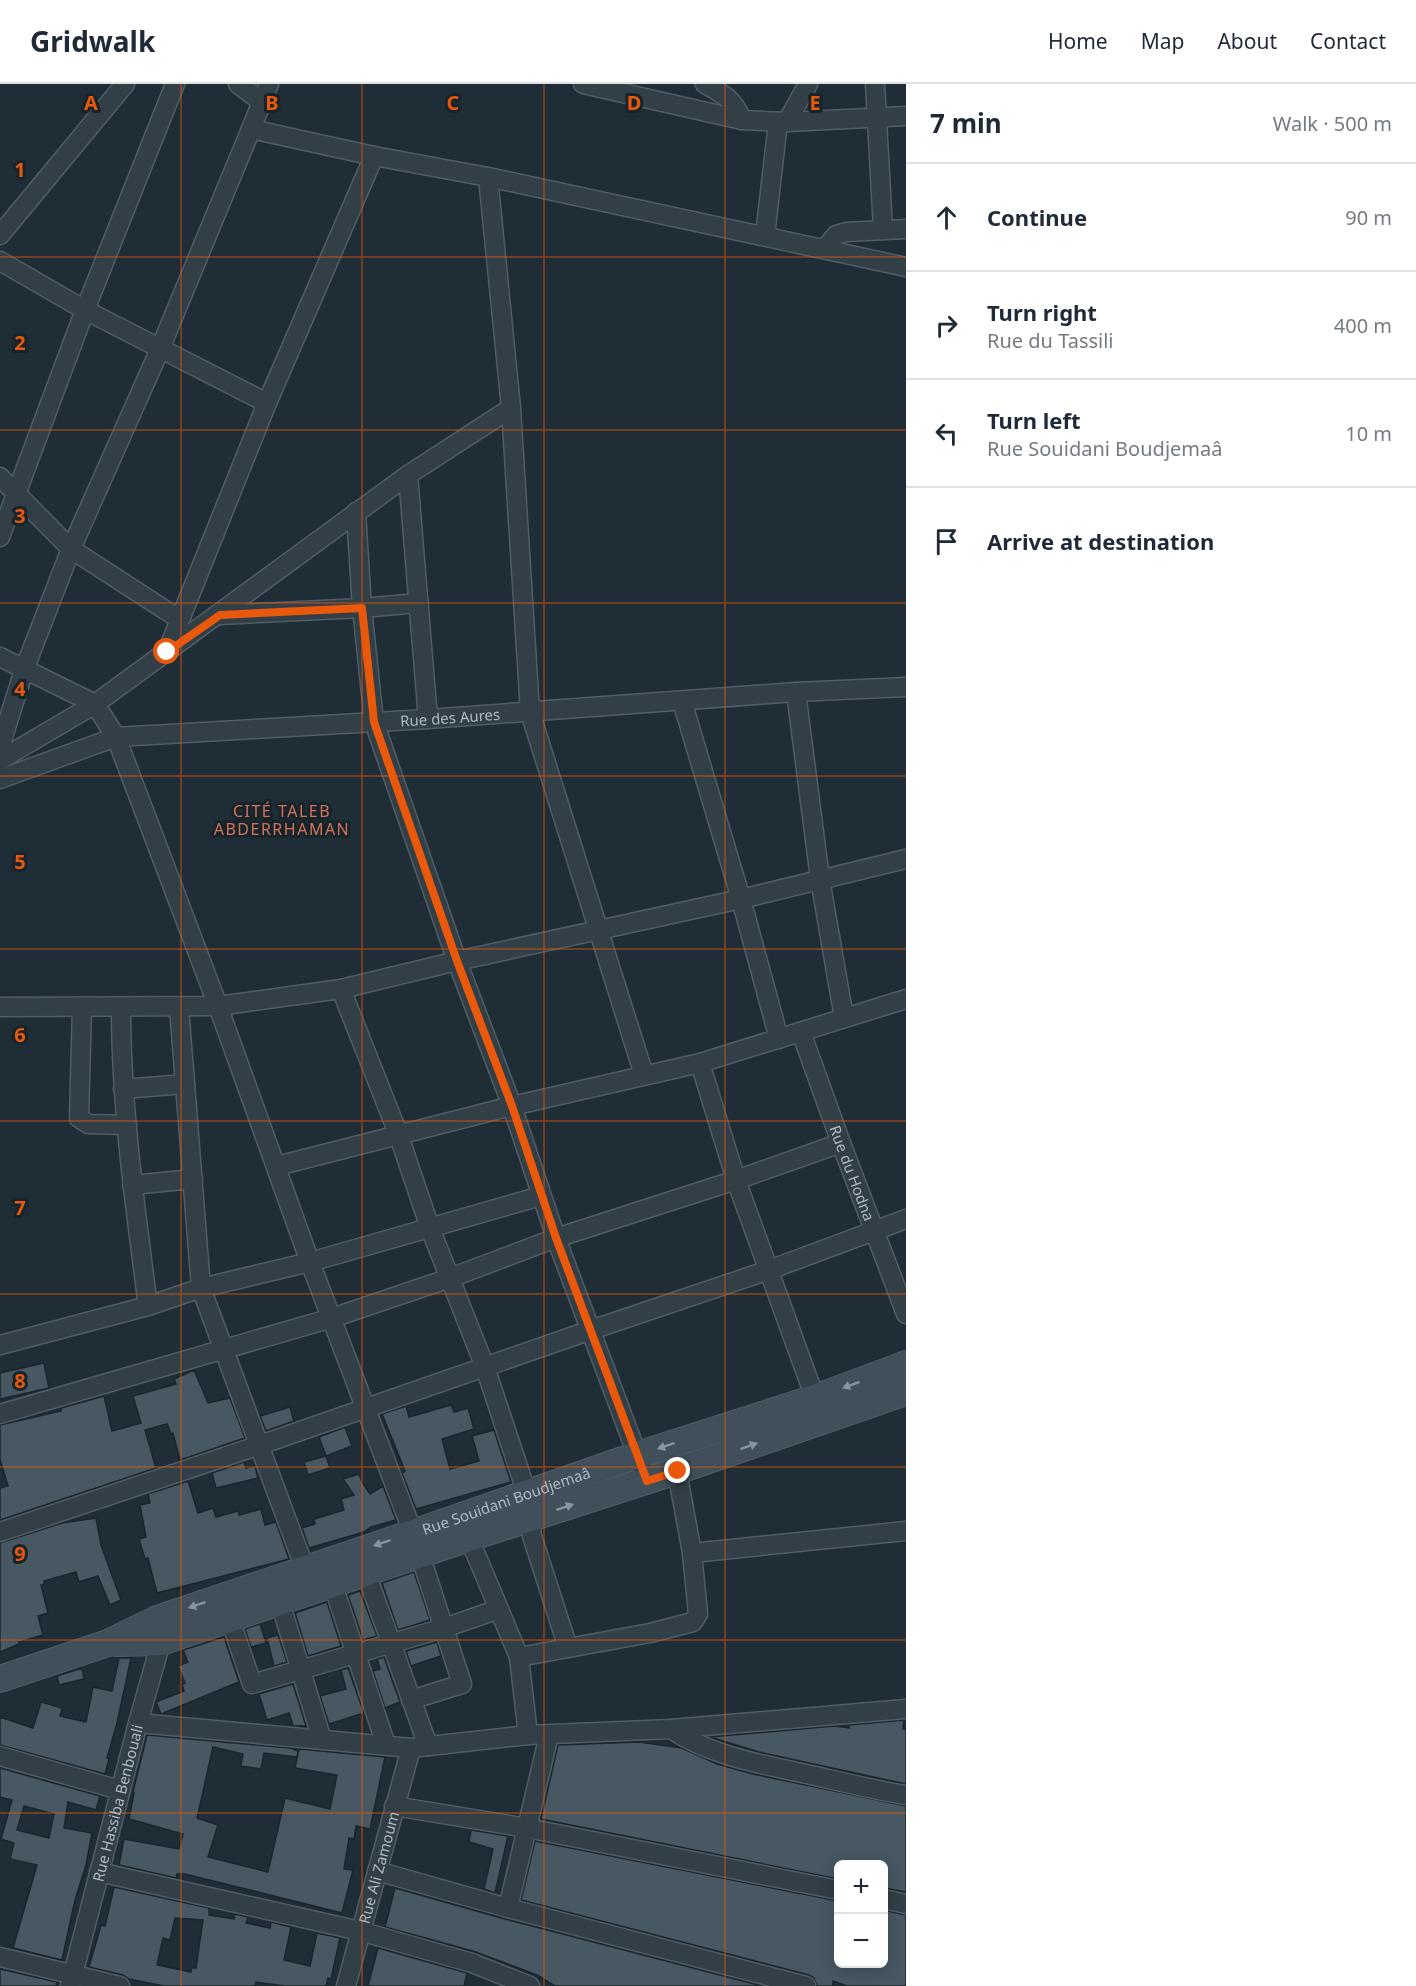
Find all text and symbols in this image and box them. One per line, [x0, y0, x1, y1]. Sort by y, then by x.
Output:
text: Gridwalk [30, 22, 155, 60]
text: Home [1048, 27, 1108, 55]
text: Map [1141, 27, 1184, 55]
text: About [1217, 27, 1277, 55]
text: Contact [1310, 27, 1386, 55]
text: A [84, 89, 98, 116]
text: B [265, 89, 279, 116]
text: C [447, 89, 460, 116]
text: D [627, 89, 641, 116]
text: E [809, 89, 821, 116]
text: 7 min [930, 105, 1002, 141]
text: Walk · 500 m [1273, 110, 1392, 137]
text: 1 [14, 156, 26, 183]
icon: ahead [930, 201, 963, 234]
text: Continue [987, 202, 1087, 232]
text: 90 m [1345, 204, 1392, 231]
text: Turn right [987, 297, 1097, 327]
icon: right [930, 309, 963, 342]
text: 400 m [1334, 312, 1392, 339]
text: Rue du Tassili [987, 327, 1114, 354]
text: 2 [14, 329, 26, 356]
text: Turn left [987, 405, 1081, 435]
icon: left [930, 417, 963, 450]
text: 10 m [1345, 420, 1392, 447]
text: Rue Souidani Boudjemaâ [987, 435, 1222, 462]
text: 3 [14, 502, 26, 529]
icon: arrive [930, 525, 963, 558]
text: Arrive at destination [987, 526, 1214, 556]
route start [153, 638, 179, 664]
text: 4 [14, 675, 26, 702]
street label: Rue des Aures [399, 704, 501, 731]
district label: CITÉ TALEB ABDERRHAMAN [214, 800, 350, 840]
text: 5 [14, 848, 26, 875]
text: 6 [14, 1021, 26, 1048]
street label: Rue du Hodna [825, 1122, 880, 1223]
text: 7 [14, 1194, 26, 1221]
text: 8 [14, 1367, 26, 1394]
one-way arrow [842, 1380, 860, 1390]
one-way arrow [741, 1440, 759, 1450]
one-way arrow [657, 1442, 675, 1451]
route end [664, 1457, 690, 1483]
street label: Rue Souidani Boudjemaâ [419, 1462, 593, 1539]
one-way arrow [556, 1502, 574, 1512]
one-way arrow [373, 1539, 391, 1549]
text: 9 [14, 1540, 26, 1567]
one-way arrow [188, 1601, 206, 1611]
street label: Rue Hassiba Benbouali [87, 1722, 147, 1884]
street label: Rue Ali Zamoum [354, 1809, 403, 1926]
map controls [834, 1860, 888, 1968]
button: + [834, 1860, 888, 1914]
button: − [834, 1914, 888, 1968]

